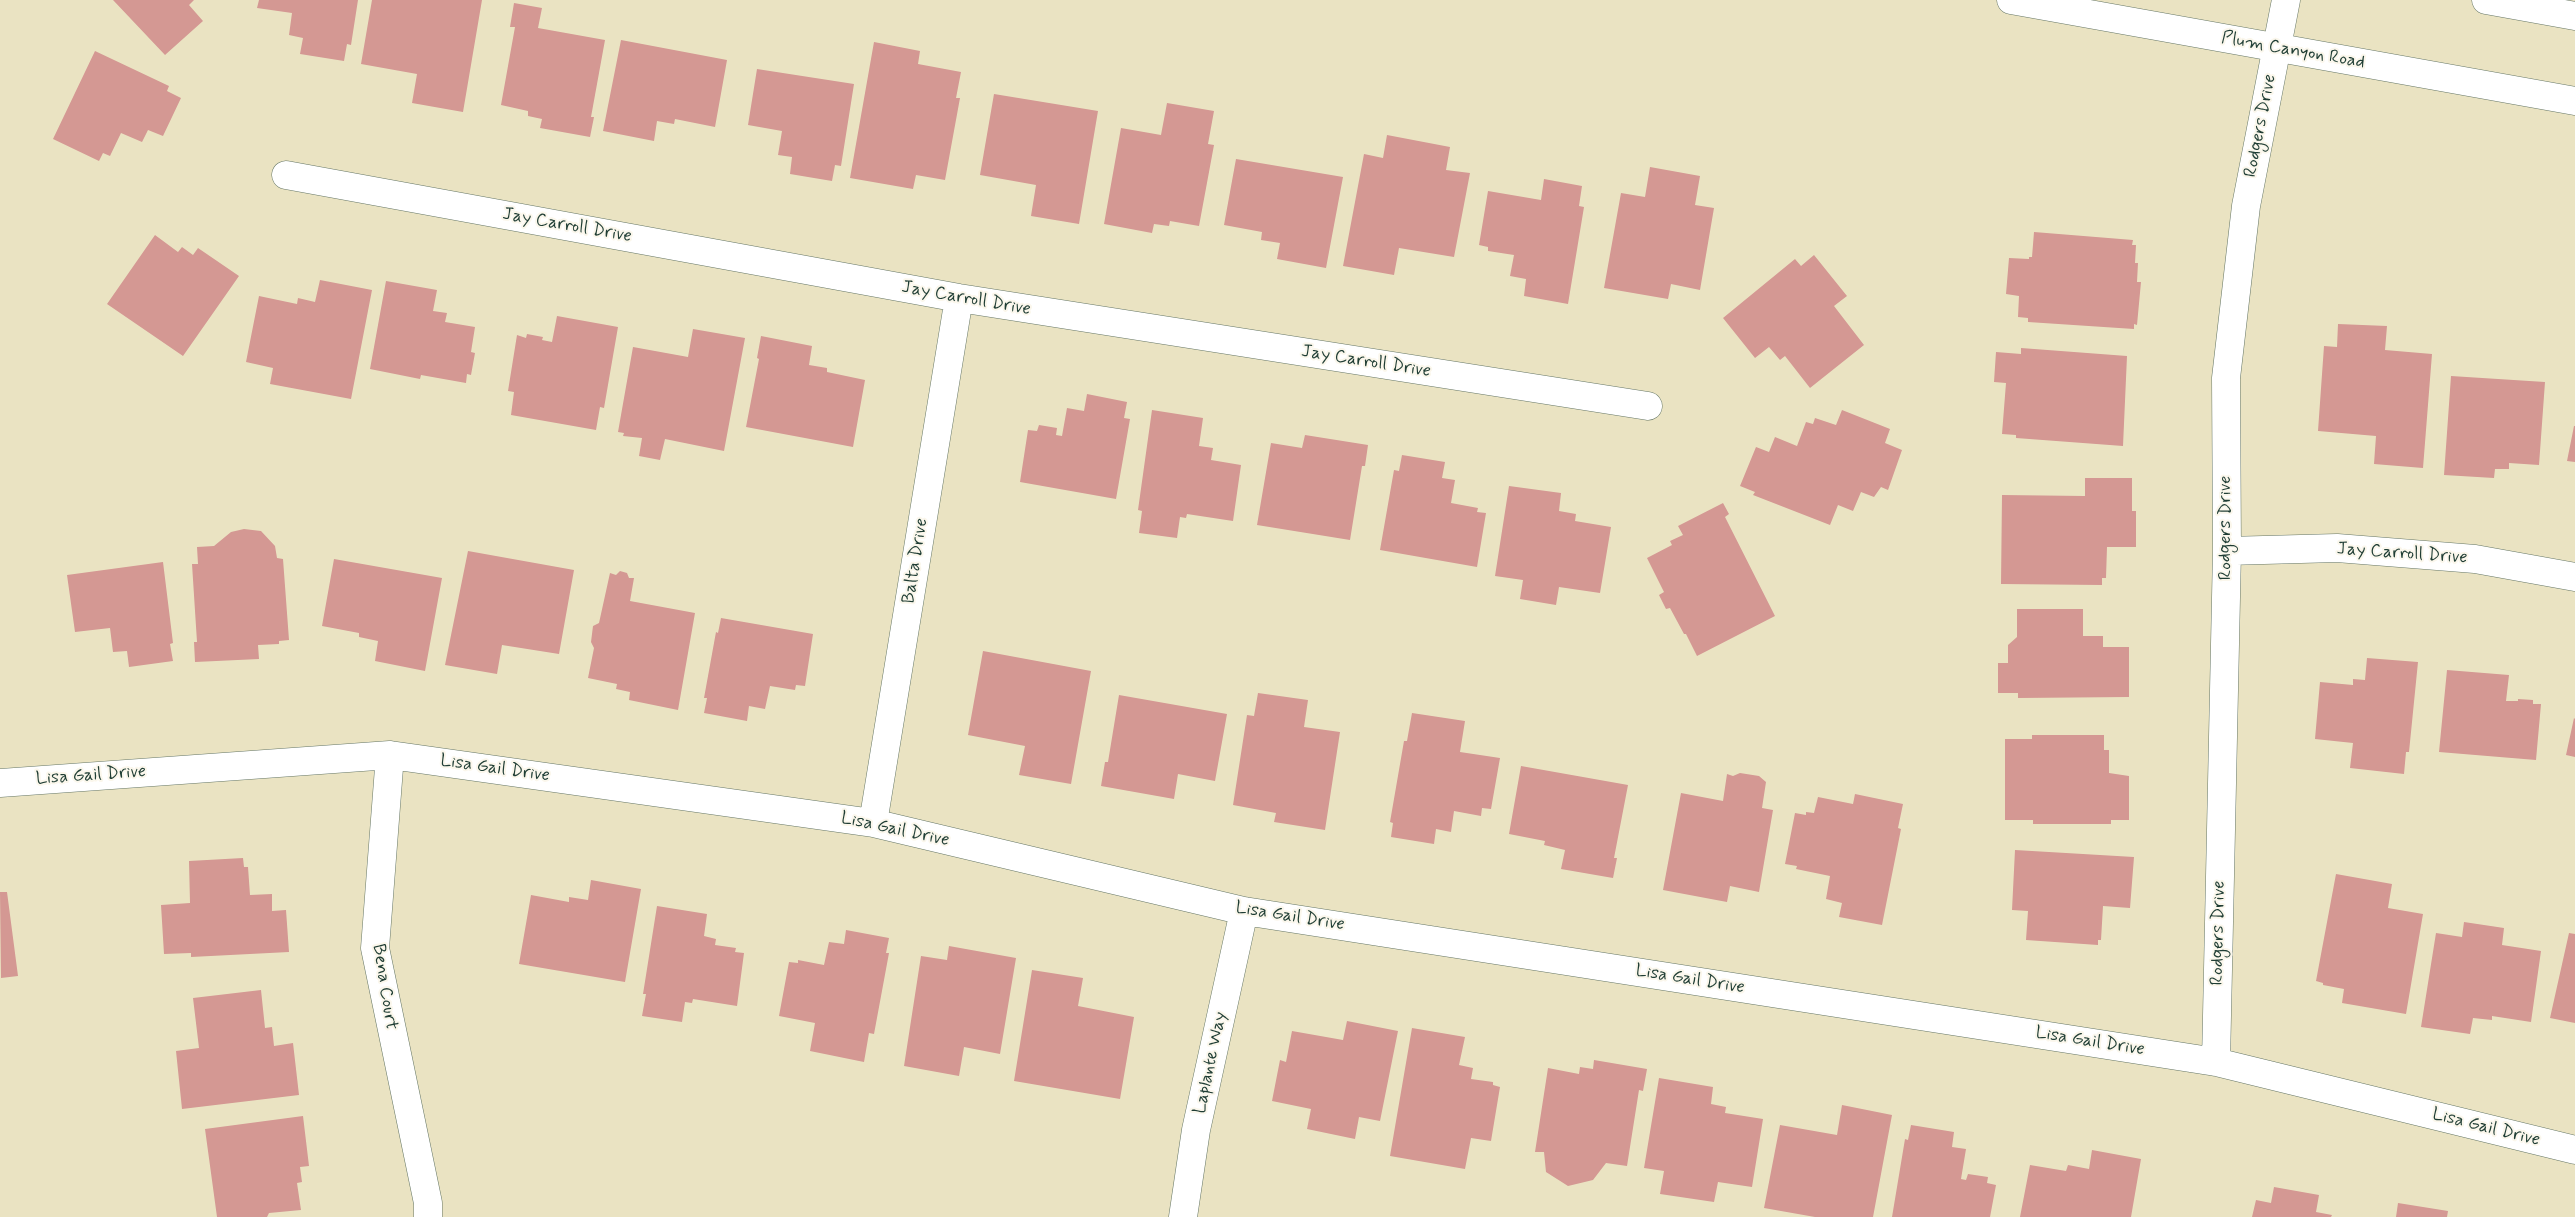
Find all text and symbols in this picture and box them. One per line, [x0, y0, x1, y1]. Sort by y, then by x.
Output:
street label: Plum Canyon Road [2220, 28, 2366, 74]
street label: Rodgers Drive [2240, 73, 2282, 179]
street label: Jay Carroll Drive [501, 204, 633, 248]
street label: Jay Carroll Drive [900, 277, 1032, 321]
street label: Jay Carroll Drive [1300, 341, 1432, 383]
street label: Rodgers Drive [2215, 476, 2237, 580]
street label: Balta Drive [899, 517, 933, 605]
street label: Jay Carroll Drive [2336, 539, 2468, 569]
street label: Lisa Gail Drive [439, 751, 551, 787]
street label: Lisa Gail Drive [35, 761, 147, 791]
street label: Lisa Gail Drive [839, 808, 951, 852]
street label: Rodgers Drive [2207, 880, 2231, 986]
street label: Lisa Gail Drive [1234, 898, 1346, 936]
street label: Bena Court [367, 942, 401, 1032]
street label: Lisa Gail Drive [1634, 961, 1746, 999]
street label: Laplante Way [1190, 1010, 1232, 1116]
street label: Lisa Gail Drive [2034, 1023, 2146, 1061]
street label: Lisa Gail Drive [2430, 1104, 2542, 1152]

